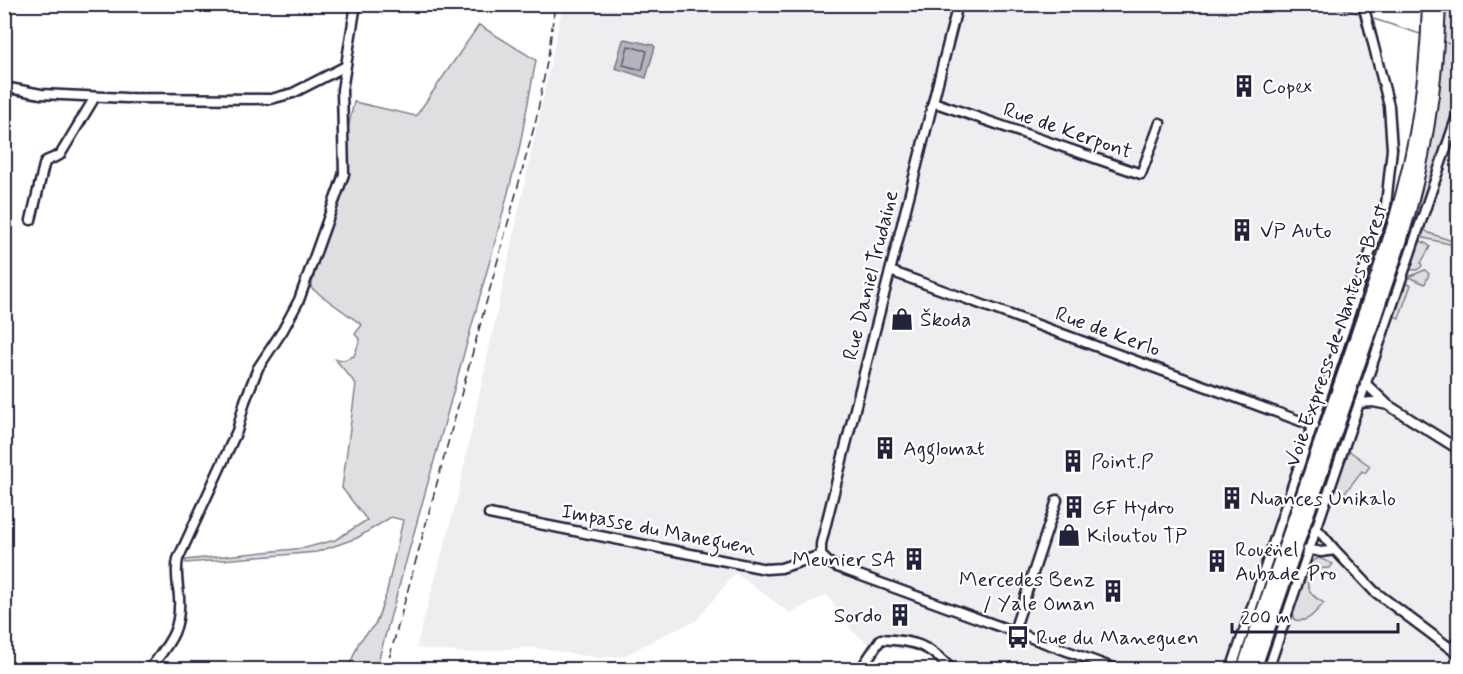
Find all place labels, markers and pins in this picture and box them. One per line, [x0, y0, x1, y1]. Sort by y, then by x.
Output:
building icon: Copex [1231, 73, 1257, 99]
place label: Copex [1262, 73, 1312, 101]
building icon: VP Auto [1229, 217, 1255, 243]
place label: VP Auto [1260, 217, 1332, 245]
shop icon: Škoda [889, 306, 915, 332]
place label: Škoda [920, 306, 971, 334]
building icon: Agglomat [872, 435, 898, 461]
place label: Agglomat [903, 435, 985, 465]
building icon: Point.P [1060, 448, 1086, 474]
place label: Point.P [1091, 448, 1154, 476]
building icon: Nuances Unikalo [1219, 485, 1245, 511]
place label: Nuances Unikalo [1250, 485, 1396, 513]
building icon: GF Hydro [1061, 494, 1087, 520]
place label: GF Hydro [1092, 494, 1174, 522]
shop icon: Kiloutou TP [1056, 522, 1082, 548]
place label: Kiloutou TP [1087, 522, 1187, 550]
place label: Rouënel Aubade Pro [1235, 536, 1336, 588]
place label: Meunier SA [792, 546, 896, 574]
building icon: Meunier SA [901, 546, 927, 572]
building icon: Rouënel Aubade Pro [1204, 548, 1230, 574]
place label: Mercedes Benz / Yale Oman [959, 566, 1095, 618]
building icon: Mercedes Benz / Yale Oman [1100, 578, 1126, 604]
place label: Sordo [834, 602, 882, 630]
building icon: Sordo [887, 602, 913, 628]
bus stop icon: Rue du Maneguen [1005, 624, 1031, 650]
place label: Rue du Maneguen [1036, 624, 1199, 652]

